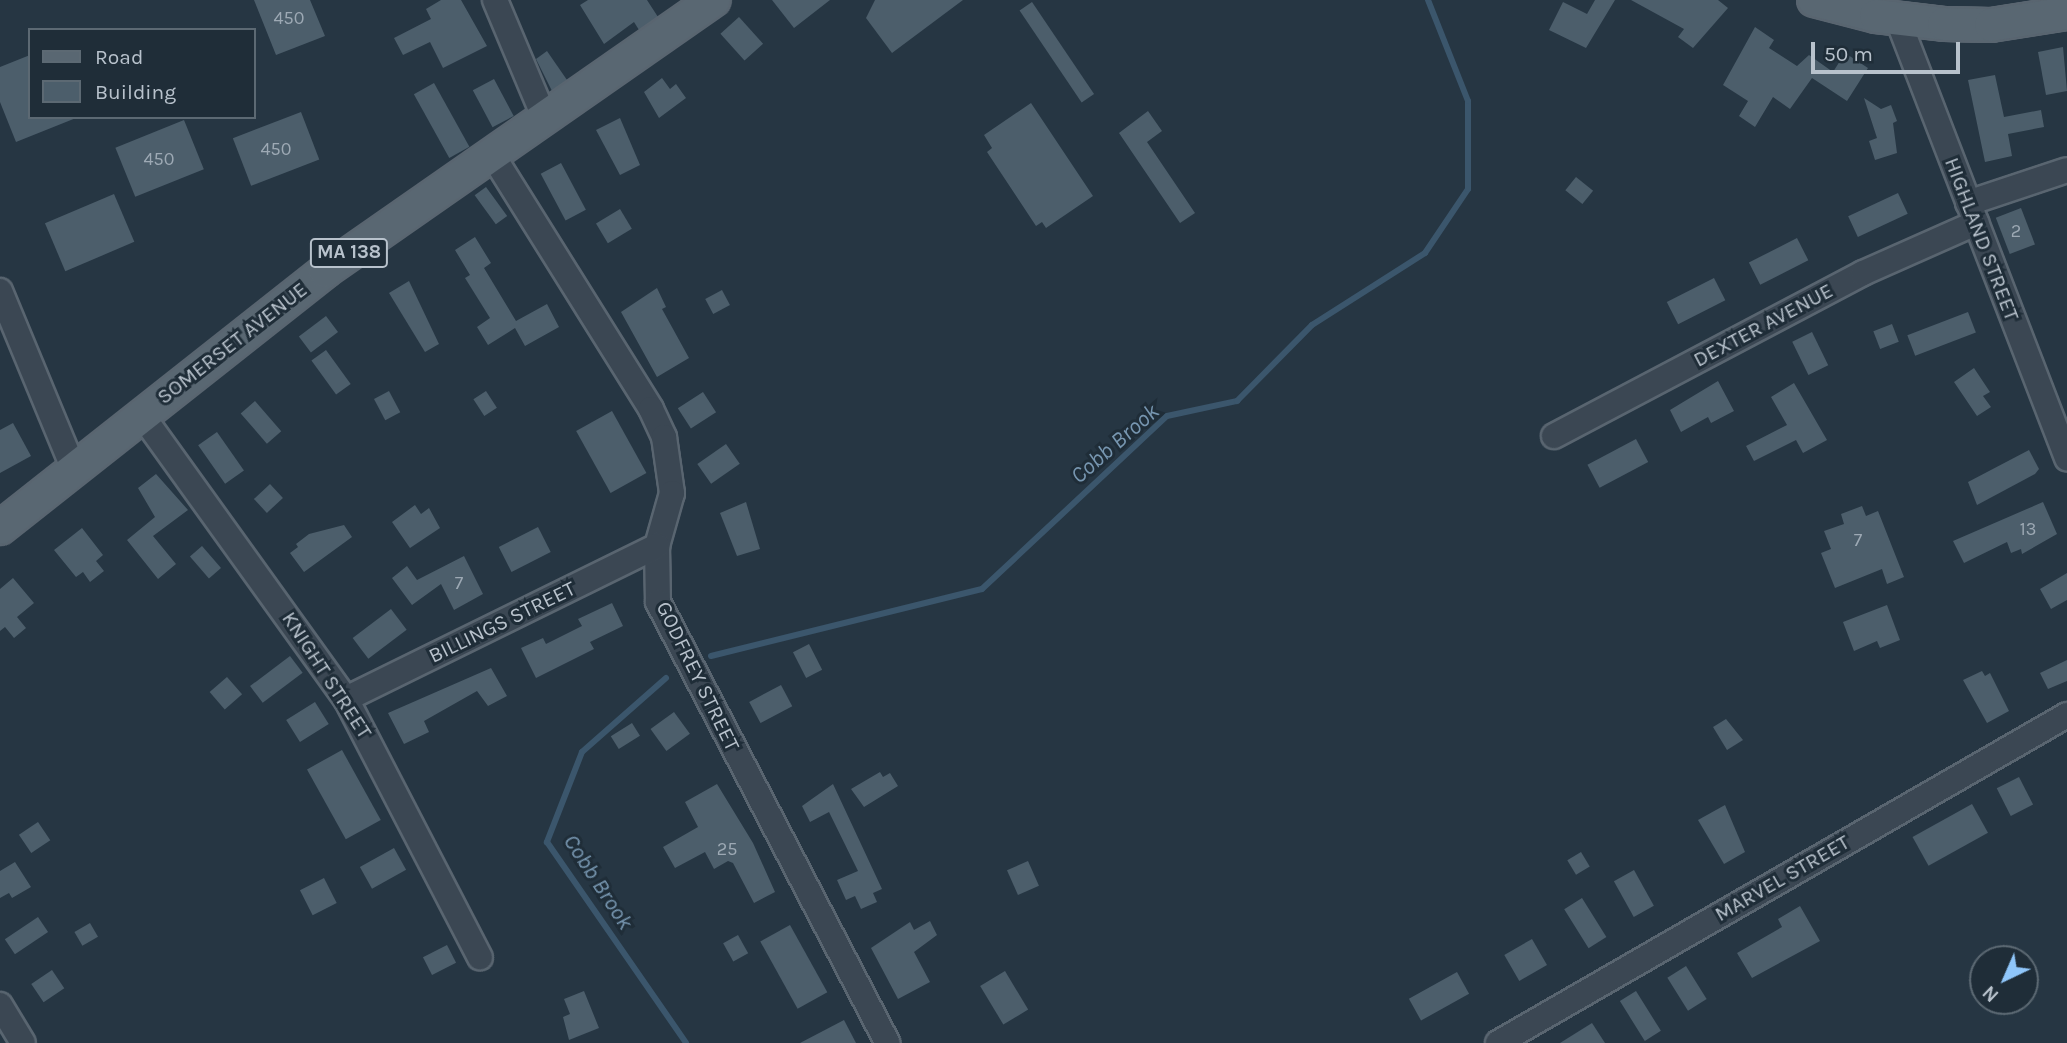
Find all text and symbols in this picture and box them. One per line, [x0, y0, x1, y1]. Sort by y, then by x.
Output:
house number: 450 [274, 7, 304, 29]
legend [28, 28, 256, 119]
scale bar [1815, 28, 1964, 72]
text: 50 m [1824, 42, 1873, 66]
text: Road [95, 45, 143, 69]
text: Building [95, 80, 176, 104]
house number: 450 [261, 138, 291, 160]
house number: 450 [144, 148, 174, 170]
street label: HIGHLAND STREET [1939, 154, 2025, 324]
house number: 2 [2011, 220, 2021, 242]
road number: MA 138 [309, 238, 389, 268]
street label: SOMERSET AVENUE [152, 277, 312, 409]
street label: DEXTER AVENUE [1689, 278, 1837, 372]
water label: Cobb Brook [1065, 398, 1165, 490]
house number: 13 [2020, 518, 2036, 540]
house number: 7 [1854, 529, 1862, 551]
house number: 7 [455, 572, 463, 594]
street label: BILLINGS STREET [424, 576, 580, 668]
street label: GODFREY STREET [651, 597, 745, 755]
street label: KNIGHT STREET [277, 607, 377, 743]
water label: Cobb Brook [557, 829, 639, 935]
street label: MARVEL STREET [1710, 829, 1854, 927]
house number: 25 [717, 838, 737, 860]
north arrow [1969, 945, 2039, 1015]
text: N [1978, 981, 2003, 1006]

